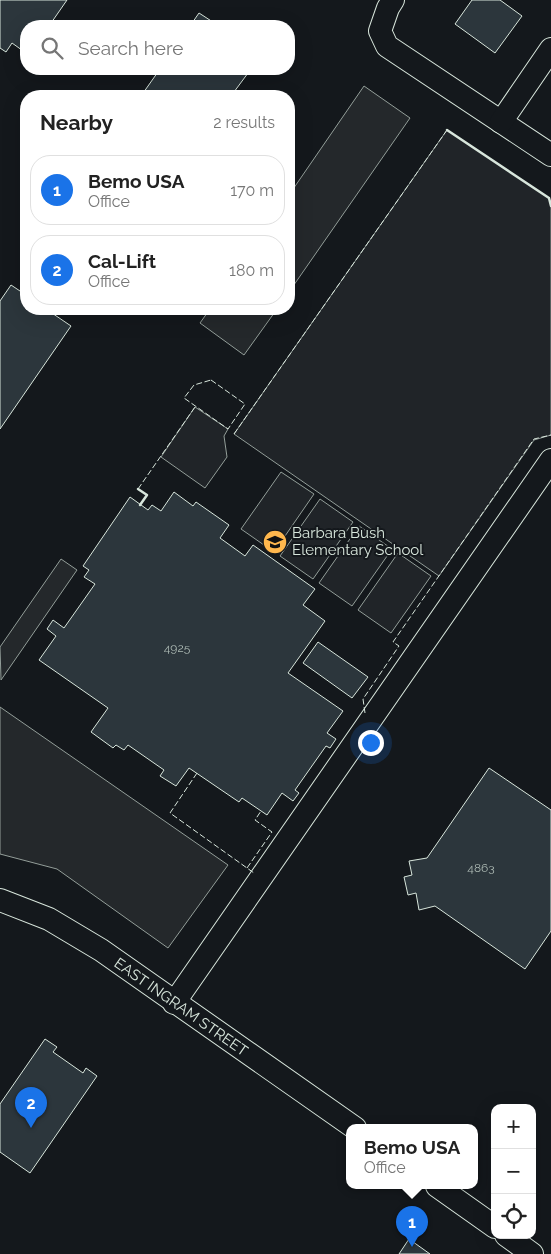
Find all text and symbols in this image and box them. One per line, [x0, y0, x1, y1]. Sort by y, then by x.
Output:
search box [20, 20, 295, 75]
icon: search [38, 34, 66, 62]
text: Search here [78, 37, 184, 59]
text: Nearby [40, 110, 113, 135]
text: 2 results [213, 113, 275, 132]
text: Bemo USA [88, 170, 184, 192]
text: 1 [53, 181, 61, 200]
text: 170 m [230, 181, 274, 200]
text: Office [88, 192, 130, 211]
text: Cal-Lift [88, 250, 156, 272]
text: 2 [52, 261, 62, 280]
text: 180 m [229, 261, 274, 280]
text: Office [88, 272, 130, 291]
place label: Barbara Bush Elementary School [292, 524, 424, 559]
school or university icon: Barbara Bush Elementary School [262, 529, 288, 555]
house number: 4925 [164, 641, 191, 655]
your location [358, 730, 384, 756]
house number: 4863 [467, 861, 495, 875]
street label: EAST INGRAM STREET [111, 954, 251, 1060]
pin: 2 [15, 1087, 47, 1128]
map controls [491, 1104, 536, 1239]
button: + [491, 1104, 536, 1149]
popup [346, 1124, 478, 1189]
text: Bemo USA [364, 1136, 460, 1158]
button: − [491, 1149, 536, 1194]
text: Office [364, 1158, 406, 1177]
button: locate [491, 1194, 536, 1239]
pin: 1 [396, 1206, 428, 1247]

